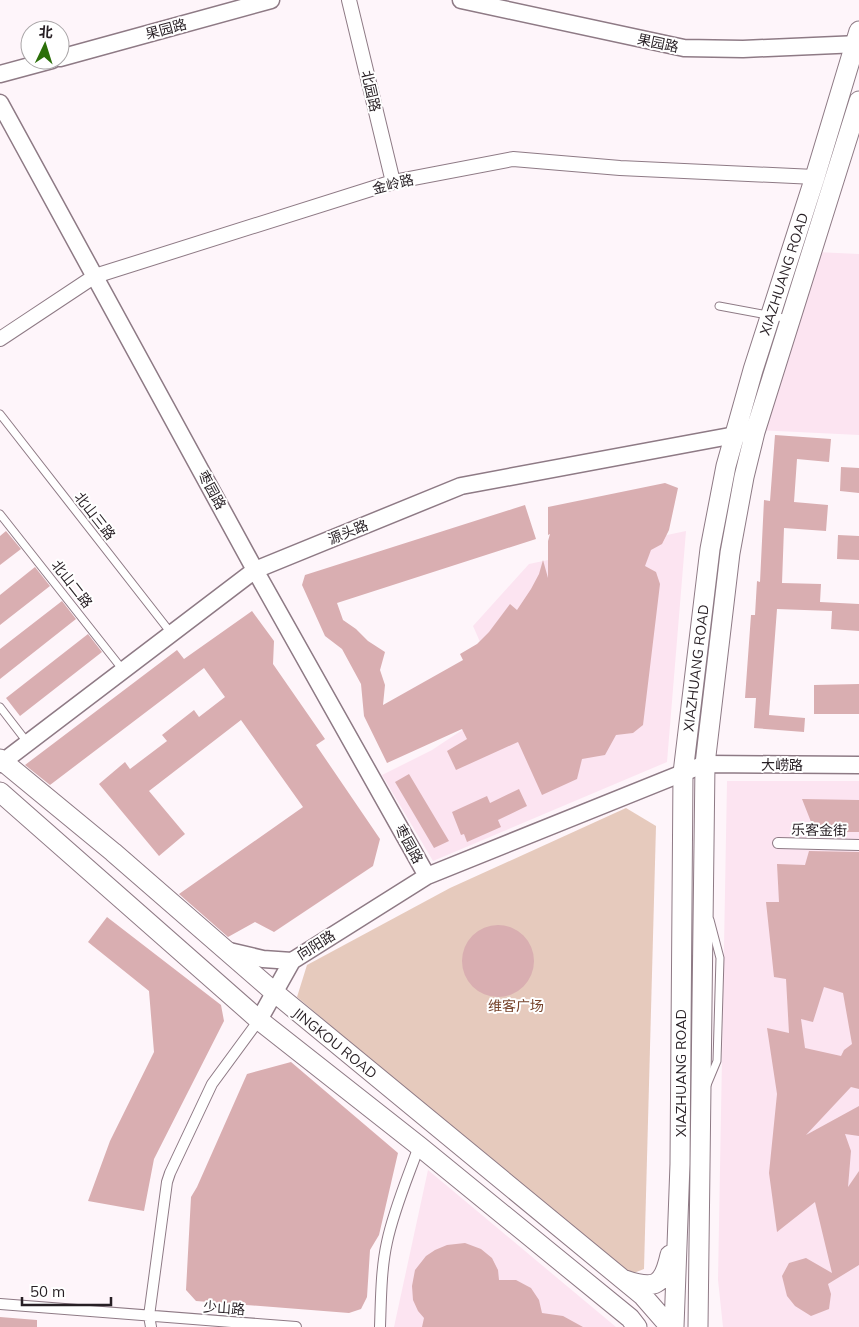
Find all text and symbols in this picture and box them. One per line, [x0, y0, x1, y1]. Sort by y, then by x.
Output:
street label: 果园路 [143, 15, 189, 43]
north arrow [20, 20, 70, 70]
text: 北 [38, 23, 54, 41]
street label: 果园路 [636, 30, 680, 56]
street label: 北园路 [358, 69, 384, 113]
street label: 金岭路 [370, 170, 416, 198]
street label: XIAZHUANG ROAD [756, 210, 812, 338]
street label: 枣园路 [194, 467, 230, 513]
street label: 北山三路 [71, 488, 119, 544]
street label: 源头路 [325, 516, 371, 548]
street label: 北山二路 [48, 556, 96, 612]
street label: XIAZHUANG ROAD [679, 603, 713, 733]
street label: 大崂路 [761, 756, 803, 774]
street label: 枣园路 [391, 821, 427, 867]
street label: 乐客金街 [791, 821, 847, 839]
street label: 向阳路 [293, 926, 339, 964]
park label: 维客广场 [488, 997, 544, 1015]
street label: JINGKOU ROAD [289, 1004, 381, 1082]
street label: XIAZHUANG ROAD [672, 1009, 690, 1137]
scale bar [22, 1274, 111, 1306]
text: 50 m [30, 1282, 65, 1301]
street label: 少山路 [202, 1298, 246, 1318]

